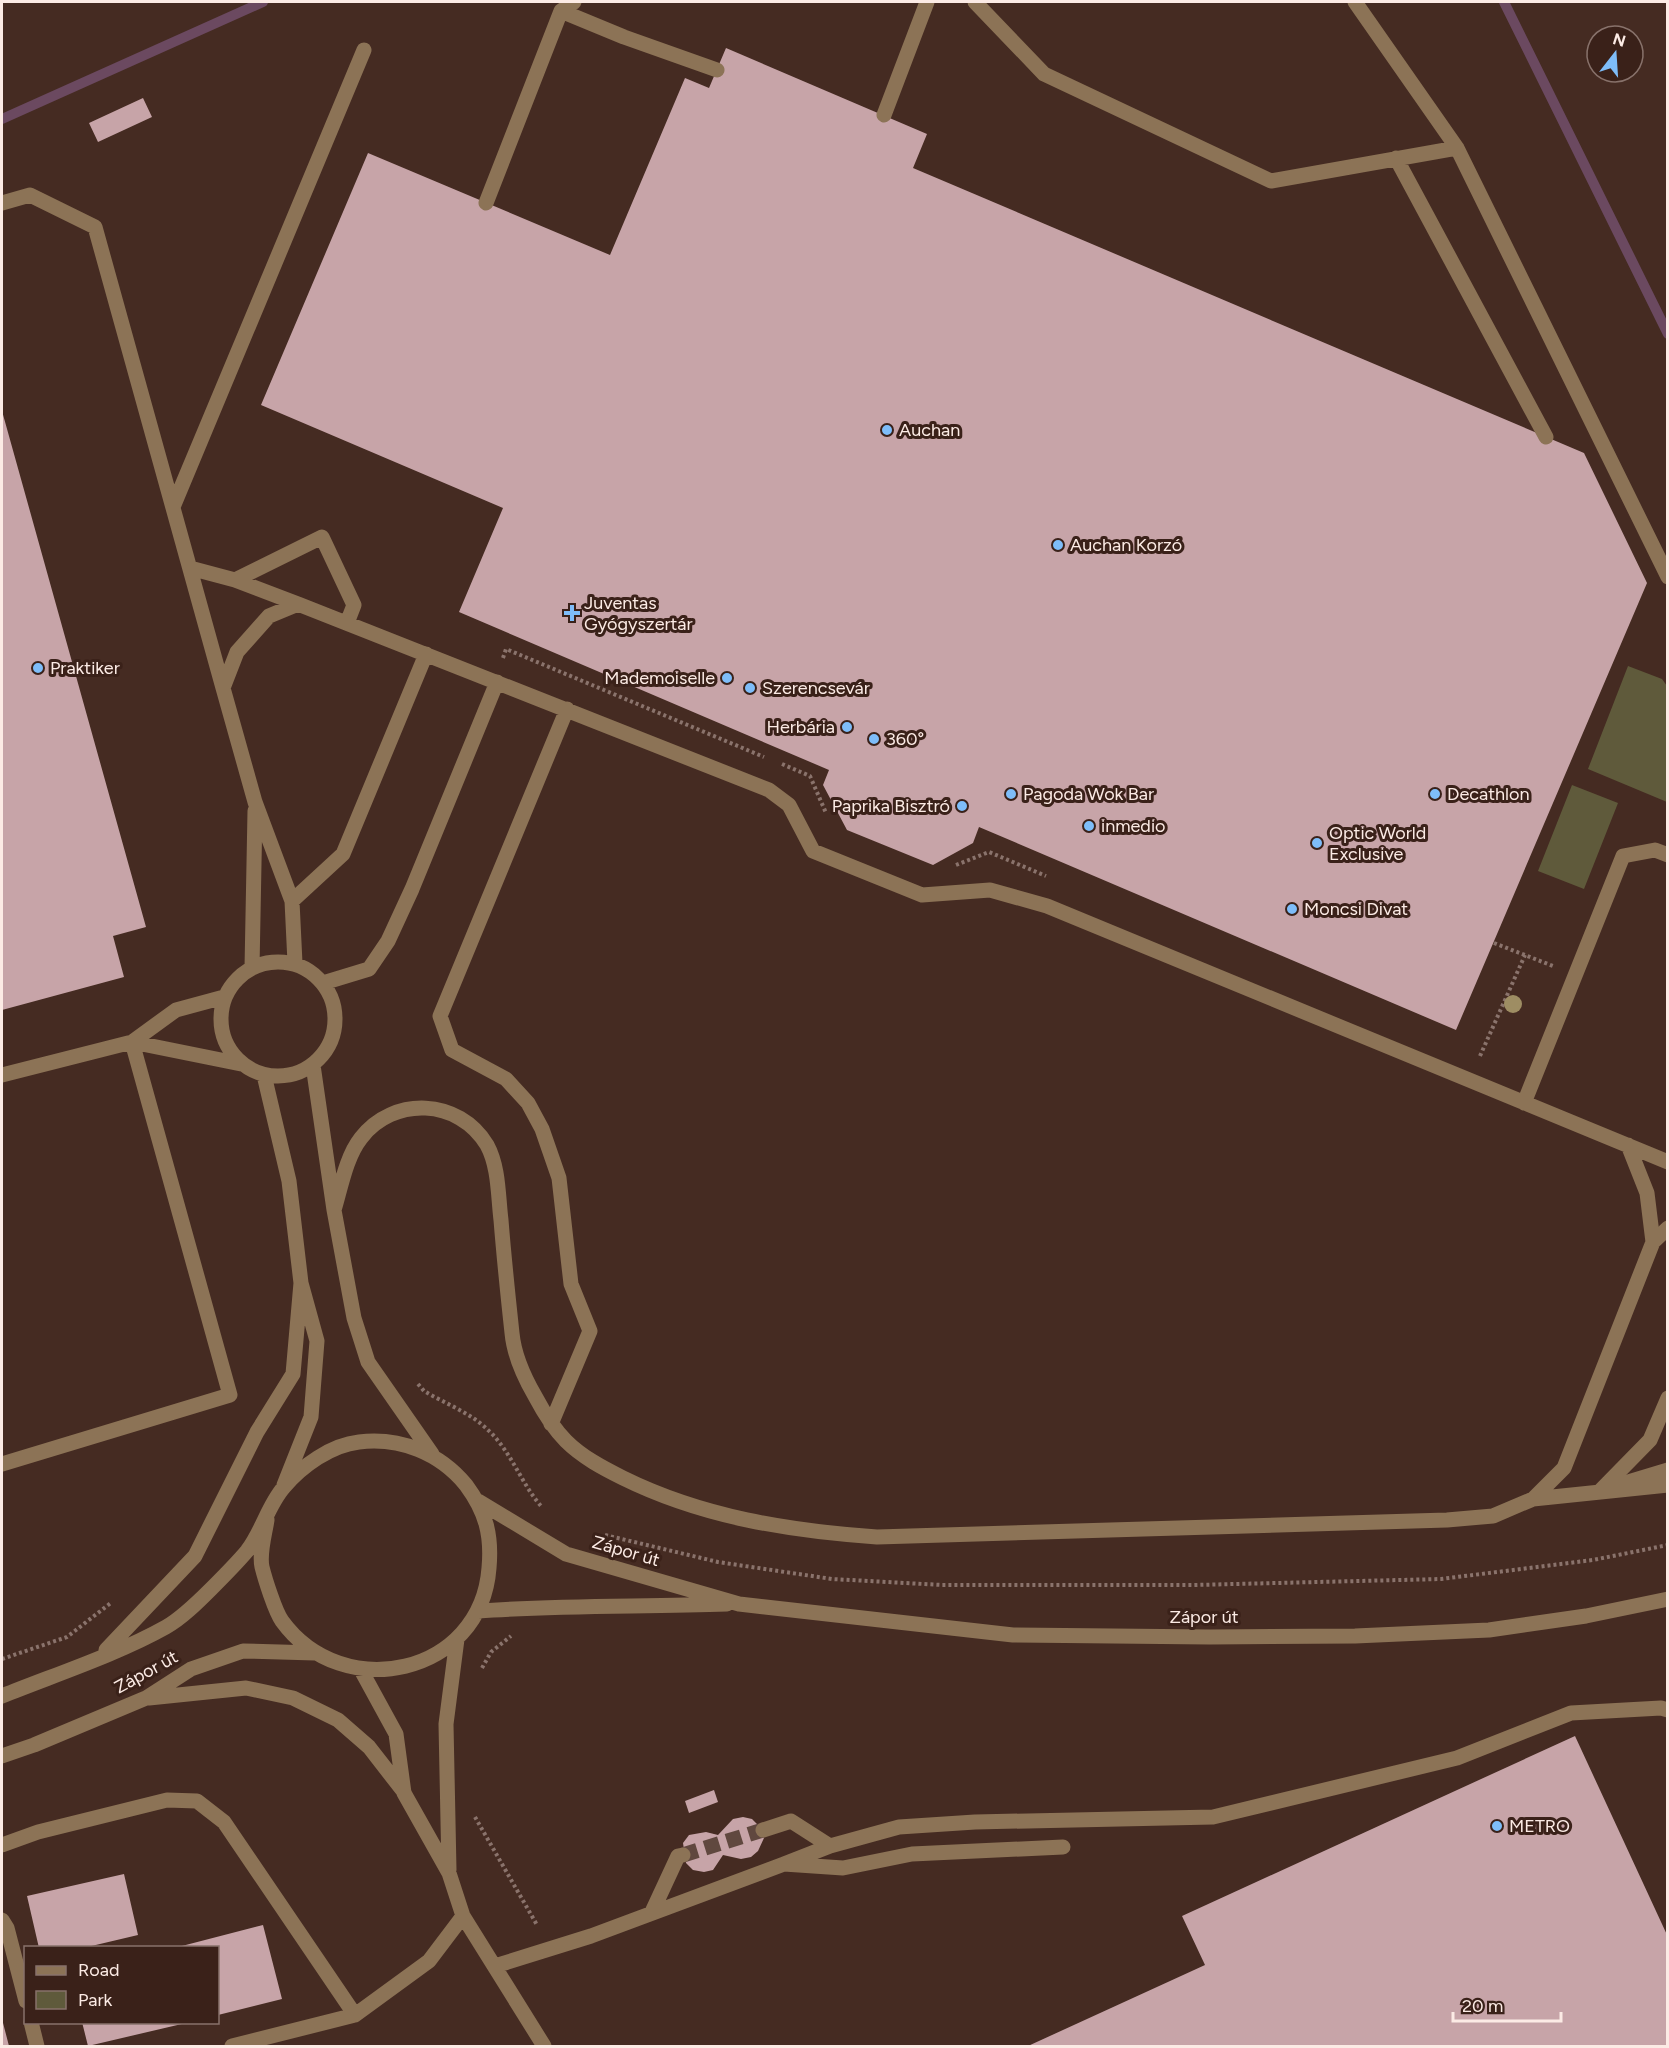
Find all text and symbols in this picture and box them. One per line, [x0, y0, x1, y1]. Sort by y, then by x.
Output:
north arrow [1585, 24, 1645, 84]
text: N [1611, 29, 1628, 51]
place label: Auchan [899, 419, 960, 441]
marker: Auchan [880, 423, 894, 437]
place label: Auchan Korzó [1070, 534, 1182, 556]
marker: Auchan Korzó [1051, 538, 1065, 552]
place label: Juventas Gyógyszertár [584, 592, 693, 635]
marker: Juventas Gyógyszertár [565, 606, 579, 620]
place label: Praktiker [50, 657, 120, 679]
marker: Praktiker [31, 661, 45, 675]
place label: Mademoiselle [604, 667, 715, 689]
marker: Mademoiselle [720, 671, 734, 685]
place label: Szerencsevár [762, 677, 870, 699]
marker: Szerencsevár [743, 681, 757, 695]
place label: Herbária [766, 716, 835, 738]
marker: Herbária [840, 720, 854, 734]
place label: 360° [886, 728, 924, 750]
marker: 360° [867, 732, 881, 746]
place label: Pagoda Wok Bar [1023, 783, 1154, 805]
place label: Decathlon [1447, 783, 1529, 805]
marker: Pagoda Wok Bar [1004, 787, 1018, 801]
marker: Decathlon [1428, 787, 1442, 801]
place label: Paprika Bisztró [832, 795, 950, 817]
marker: Paprika Bisztró [955, 799, 969, 813]
place label: inmedio [1101, 815, 1166, 837]
marker: inmedio [1082, 819, 1096, 833]
place label: Optic World Exclusive [1329, 822, 1426, 865]
marker: Optic World Exclusive [1310, 836, 1324, 850]
place label: Moncsi Divat [1304, 898, 1408, 920]
marker: Moncsi Divat [1285, 902, 1299, 916]
street label: Zápor út [590, 1531, 662, 1571]
street label: Zápor út [1169, 1606, 1239, 1628]
street label: Zápor út [110, 1646, 182, 1698]
place label: METRO [1509, 1815, 1570, 1837]
marker: METRO [1490, 1819, 1504, 1833]
legend [24, 1946, 219, 2024]
text: Road [78, 1959, 119, 1981]
scale bar [1453, 1985, 1561, 2023]
text: Park [78, 1989, 113, 2011]
text: 20 m [1462, 1995, 1503, 2017]

